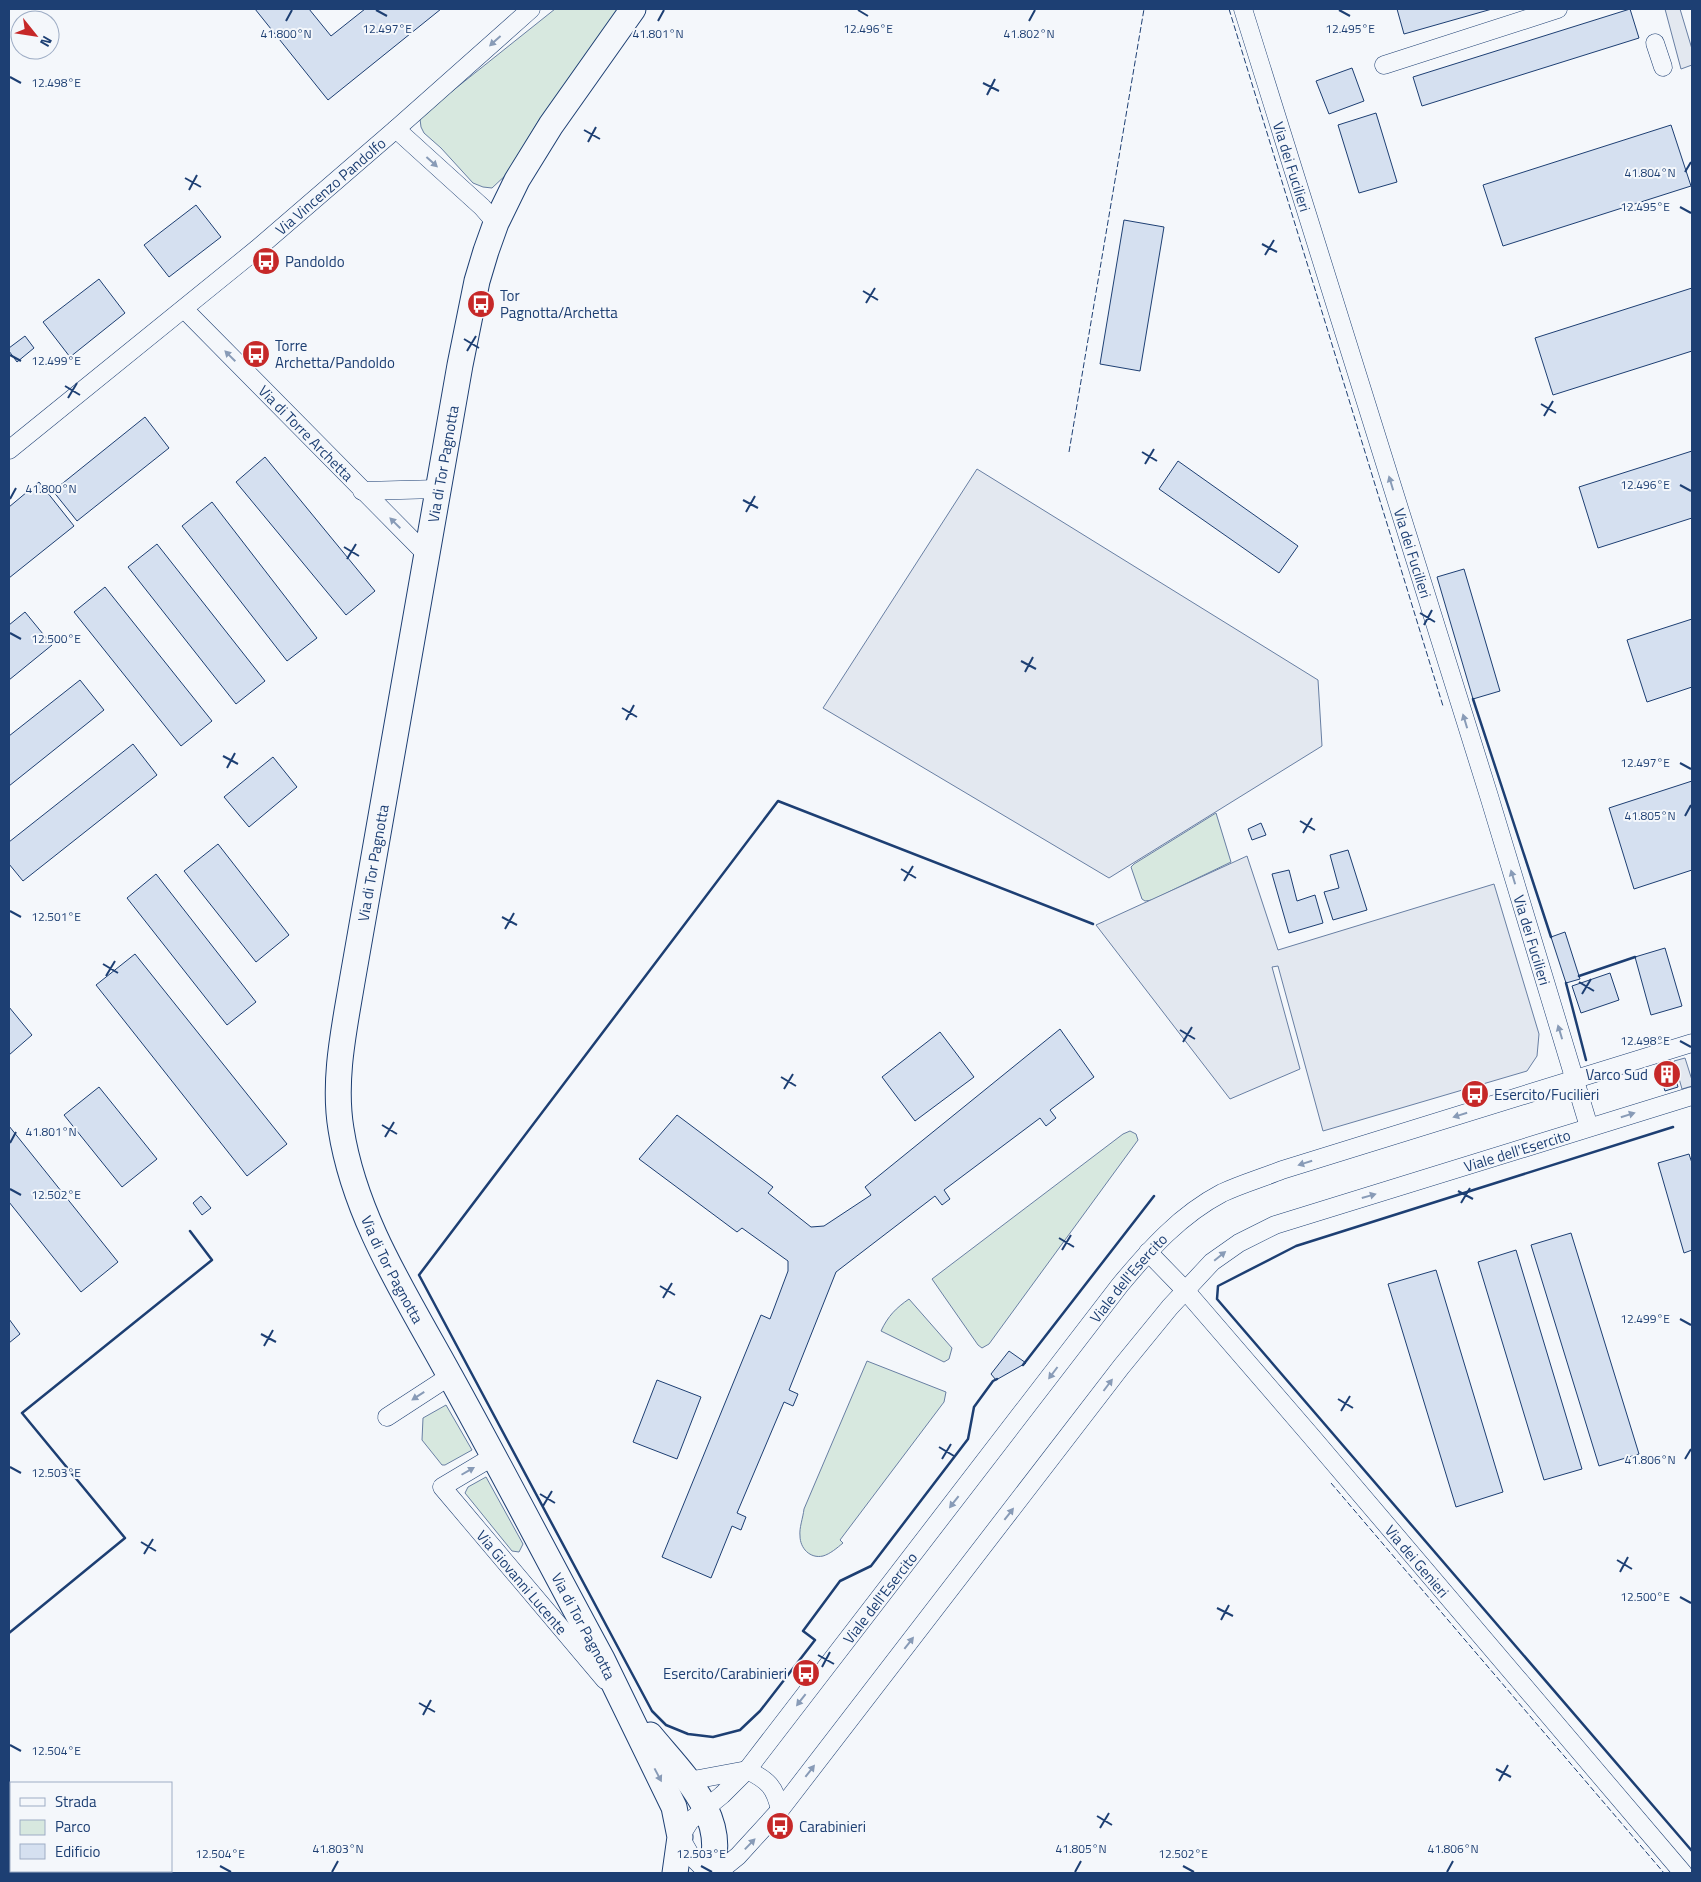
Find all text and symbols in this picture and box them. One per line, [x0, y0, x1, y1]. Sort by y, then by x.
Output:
north arrow [10, 10, 60, 60]
text: 12.497°E [362, 19, 412, 38]
text: 12.496°E [843, 19, 893, 38]
text: 12.495°E [1325, 19, 1375, 38]
text: 41.800°N [260, 24, 312, 43]
text: 41.801°N [632, 24, 684, 43]
text: 41.802°N [1003, 24, 1055, 43]
text: N [35, 32, 58, 51]
one-way arrow [490, 35, 502, 47]
text: 12.498°E [31, 73, 81, 92]
street label: Via dei Fucilieri [1267, 119, 1317, 214]
street label: Via Vincenzo Pandolfo [270, 131, 391, 240]
one-way arrow [426, 156, 438, 168]
text: 41.804°N [1624, 163, 1676, 182]
text: 12.495°E [1620, 197, 1670, 216]
bus stop icon: Pandoldo [251, 246, 281, 276]
place label: Pandoldo [285, 250, 345, 273]
place label: Tor Pagnotta/Archetta [500, 284, 618, 324]
bus stop icon: Tor Pagnotta/Archetta [466, 289, 496, 319]
place label: Torre Archetta/Pandoldo [275, 334, 395, 374]
bus stop icon: Torre Archetta/Pandoldo [241, 339, 271, 369]
one-way arrow [224, 350, 236, 362]
text: 12.499°E [31, 351, 81, 370]
street label: Via di Torre Archetta [253, 379, 359, 486]
street label: Via di Tor Pagnotta [421, 403, 465, 524]
one-way arrow [1387, 475, 1394, 490]
text: 12.496°E [1620, 475, 1670, 494]
text: 41.800°N [25, 479, 77, 498]
street label: Via dei Fucilieri [1388, 505, 1438, 601]
one-way arrow [389, 517, 401, 529]
text: 12.500°E [31, 629, 81, 648]
one-way arrow [1461, 714, 1469, 729]
text: 12.497°E [1620, 753, 1670, 772]
street label: Via di Tor Pagnotta [351, 802, 395, 923]
text: 41.805°N [1624, 806, 1676, 825]
one-way arrow [1508, 869, 1516, 884]
street label: Via dei Fucilieri [1508, 892, 1557, 988]
text: 12.501°E [31, 907, 81, 926]
one-way arrow [1555, 1025, 1563, 1040]
text: 12.498°E [1620, 1031, 1670, 1050]
building icon: Varco Sud [1652, 1059, 1682, 1089]
place label: Varco Sud [1585, 1063, 1648, 1086]
bus stop icon: Esercito/Fucilieri [1460, 1079, 1490, 1109]
place label: Esercito/Fucilieri [1494, 1083, 1599, 1106]
one-way arrow [1453, 1111, 1468, 1119]
one-way arrow [1620, 1111, 1635, 1119]
text: 41.801°N [25, 1122, 77, 1141]
street label: Viale dell'Esercito [1461, 1123, 1573, 1177]
one-way arrow [1298, 1160, 1313, 1168]
text: 12.502°E [31, 1185, 81, 1204]
one-way arrow [1362, 1192, 1377, 1200]
street label: Via di Tor Pagnotta [356, 1212, 430, 1328]
street label: Viale dell'Esercito [1084, 1228, 1172, 1327]
one-way arrow [1213, 1251, 1226, 1262]
text: 12.499°E [1620, 1309, 1670, 1328]
one-way arrow [1047, 1366, 1058, 1379]
one-way arrow [1102, 1379, 1113, 1392]
one-way arrow [412, 1391, 425, 1401]
text: 41.806°N [1624, 1450, 1676, 1469]
text: 12.503°E [31, 1463, 81, 1482]
one-way arrow [461, 1467, 474, 1476]
one-way arrow [948, 1495, 959, 1508]
one-way arrow [1003, 1508, 1014, 1521]
street label: Via dei Genieri [1380, 1520, 1455, 1602]
street label: Via Giovanni Lucente [471, 1525, 573, 1639]
street label: Viale dell'Esercito [837, 1547, 922, 1648]
street label: Via di Tor Pagnotta [546, 1568, 622, 1684]
text: 12.500°E [1620, 1587, 1670, 1606]
one-way arrow [904, 1637, 915, 1650]
bus stop icon: Esercito/Carabinieri [791, 1658, 821, 1688]
place label: Esercito/Carabinieri [663, 1662, 787, 1685]
one-way arrow [795, 1693, 806, 1706]
text: 12.504°E [31, 1741, 81, 1760]
one-way arrow [805, 1764, 815, 1778]
one-way arrow [654, 1768, 663, 1782]
legend [10, 1782, 172, 1872]
text: Strada [55, 1790, 97, 1813]
bus stop icon: Carabinieri [765, 1811, 795, 1841]
text: Parco [55, 1815, 91, 1838]
place label: Carabinieri [799, 1815, 866, 1838]
one-way arrow [744, 1838, 756, 1850]
text: 41.803°N [312, 1839, 364, 1858]
text: 41.805°N [1055, 1839, 1107, 1858]
text: 41.806°N [1427, 1839, 1479, 1858]
text: Edificio [55, 1840, 100, 1863]
text: 12.504°E [195, 1844, 245, 1863]
text: 12.503°E [676, 1844, 726, 1863]
text: 12.502°E [1158, 1844, 1208, 1863]

